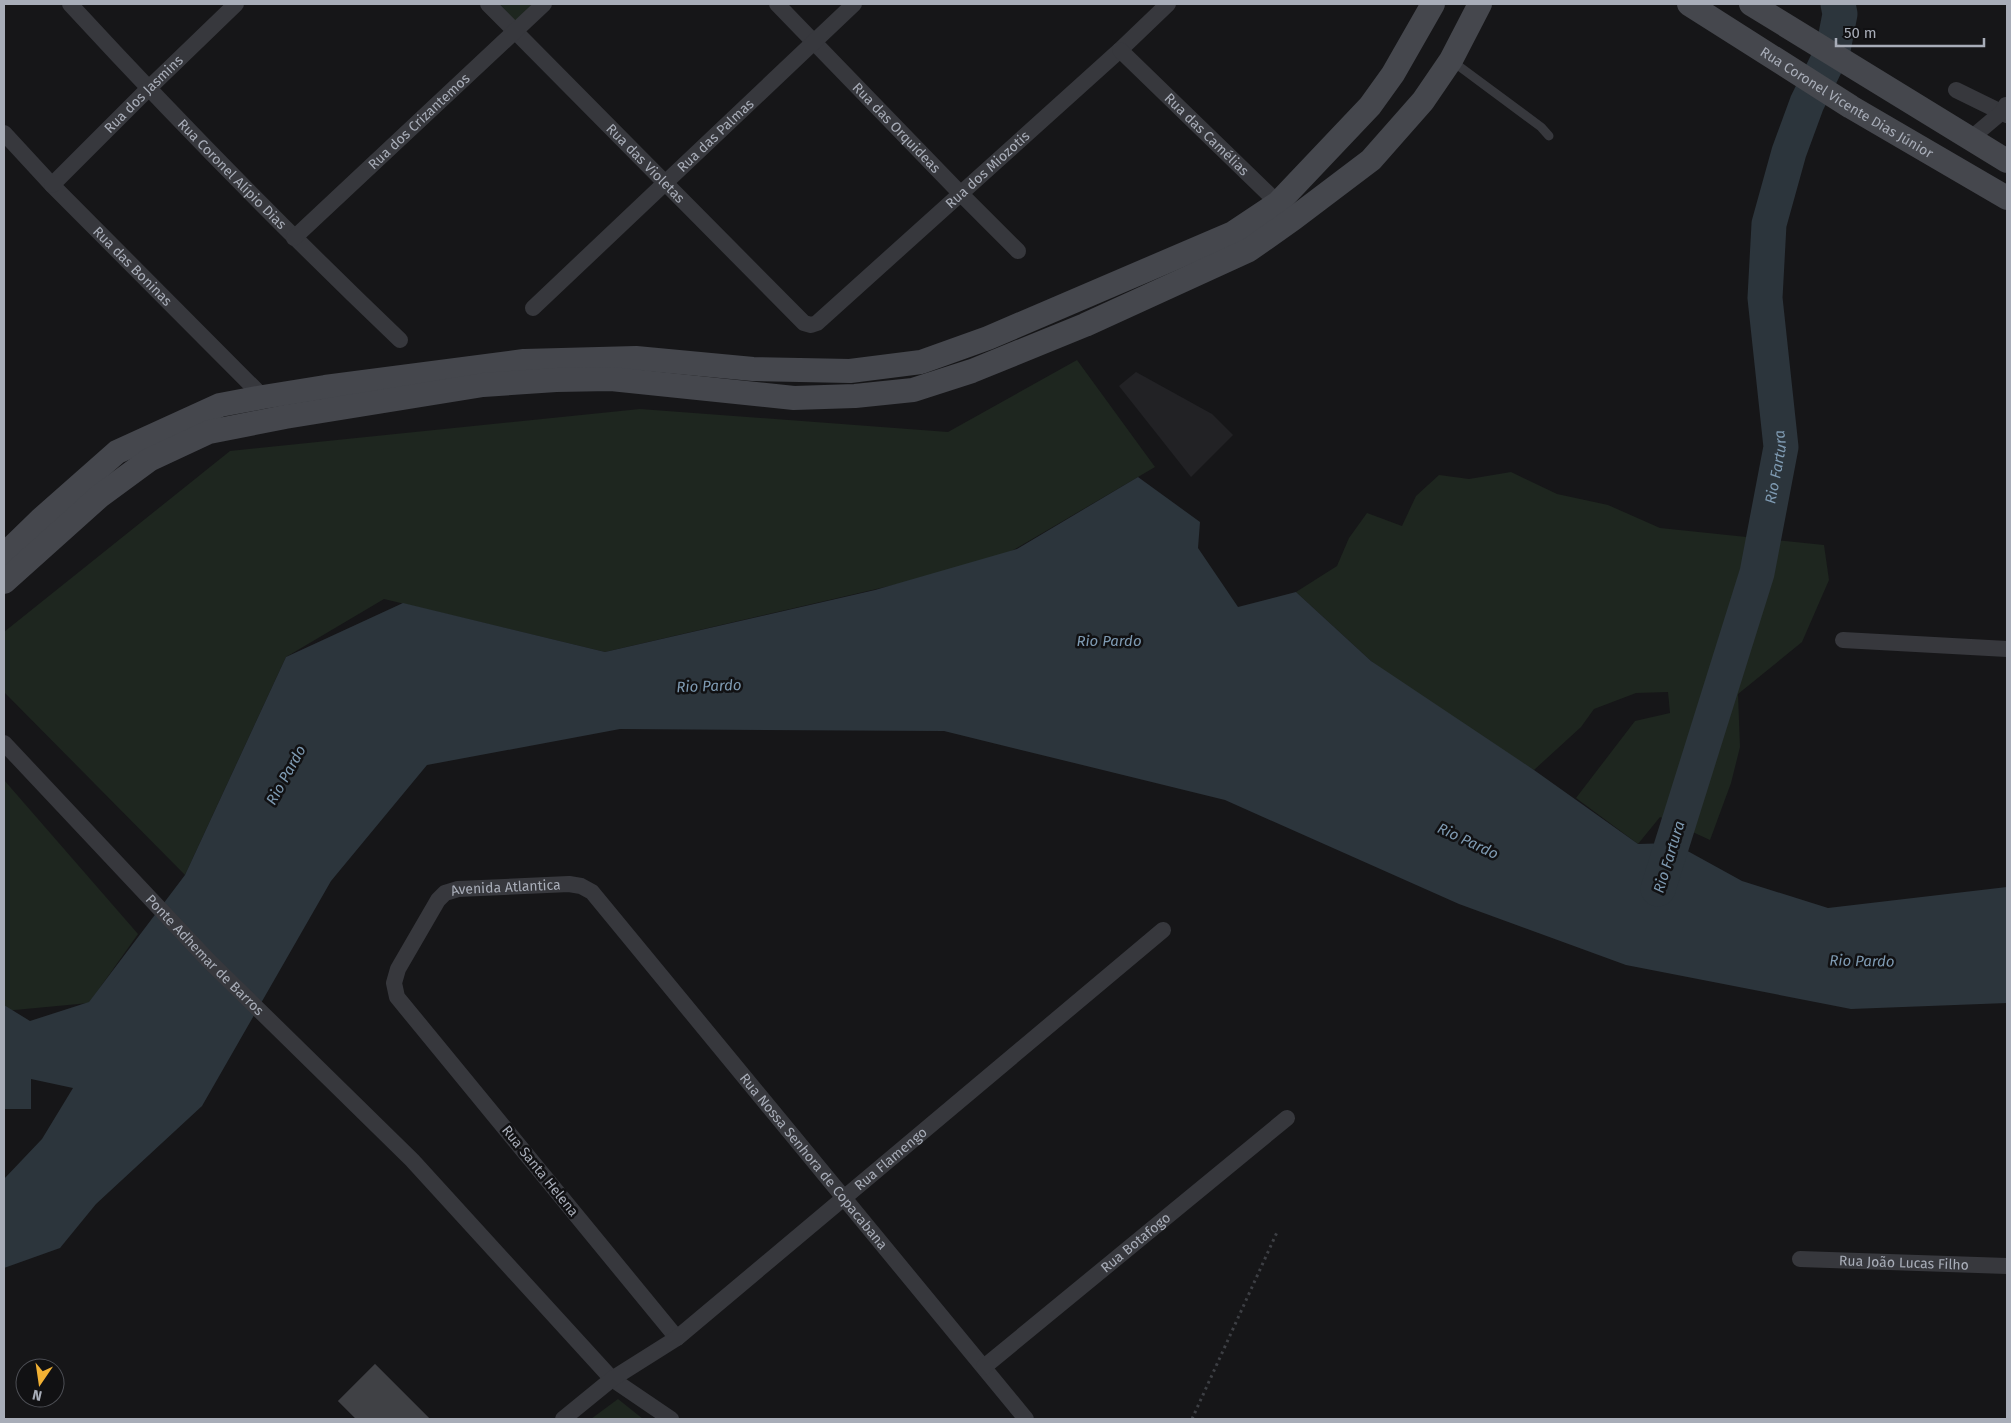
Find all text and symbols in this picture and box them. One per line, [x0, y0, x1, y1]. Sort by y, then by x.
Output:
scale bar [1836, 15, 1984, 47]
text: 50 m [1844, 24, 1877, 42]
street label: Rua Coronel Vicente Dias Júnior [1757, 43, 1937, 162]
street label: Rua dos Jasmins [100, 51, 187, 137]
street label: Rua dos Crizantemos [365, 69, 473, 173]
street label: Rua das Orquideas [849, 79, 945, 177]
street label: Rua das Camélias [1161, 89, 1253, 179]
street label: Rua das Palmas [673, 95, 757, 176]
street label: Rua Coronel Alípio Dias [174, 115, 290, 233]
street label: Rua das Violetas [603, 120, 689, 207]
street label: Rua dos Miozotis [942, 127, 1033, 212]
street label: Rua das Boninas [89, 223, 176, 310]
water label: Rio Fartura [1761, 429, 1790, 505]
water label: Rio Pardo [1076, 632, 1142, 650]
water label: Rio Pardo [676, 676, 742, 696]
water label: Rio Pardo [262, 742, 310, 808]
water label: Rio Pardo [1435, 819, 1501, 863]
water label: Rio Fartura [1650, 819, 1688, 895]
street label: Avenida Atlantica [448, 876, 561, 899]
street label: Ponte Adhemar de Barros [142, 891, 268, 1019]
water label: Rio Pardo [1829, 951, 1895, 971]
street label: Rua Nossa Senhora de Copacabana [736, 1070, 891, 1253]
street label: Rua Santa Helena [498, 1122, 582, 1220]
street label: Rua Flamengo [851, 1123, 930, 1194]
street label: Rua Botafogo [1097, 1209, 1174, 1276]
street label: Rua João Lucas Filho [1839, 1252, 1969, 1273]
north arrow [15, 1358, 65, 1408]
text: N [31, 1386, 44, 1405]

